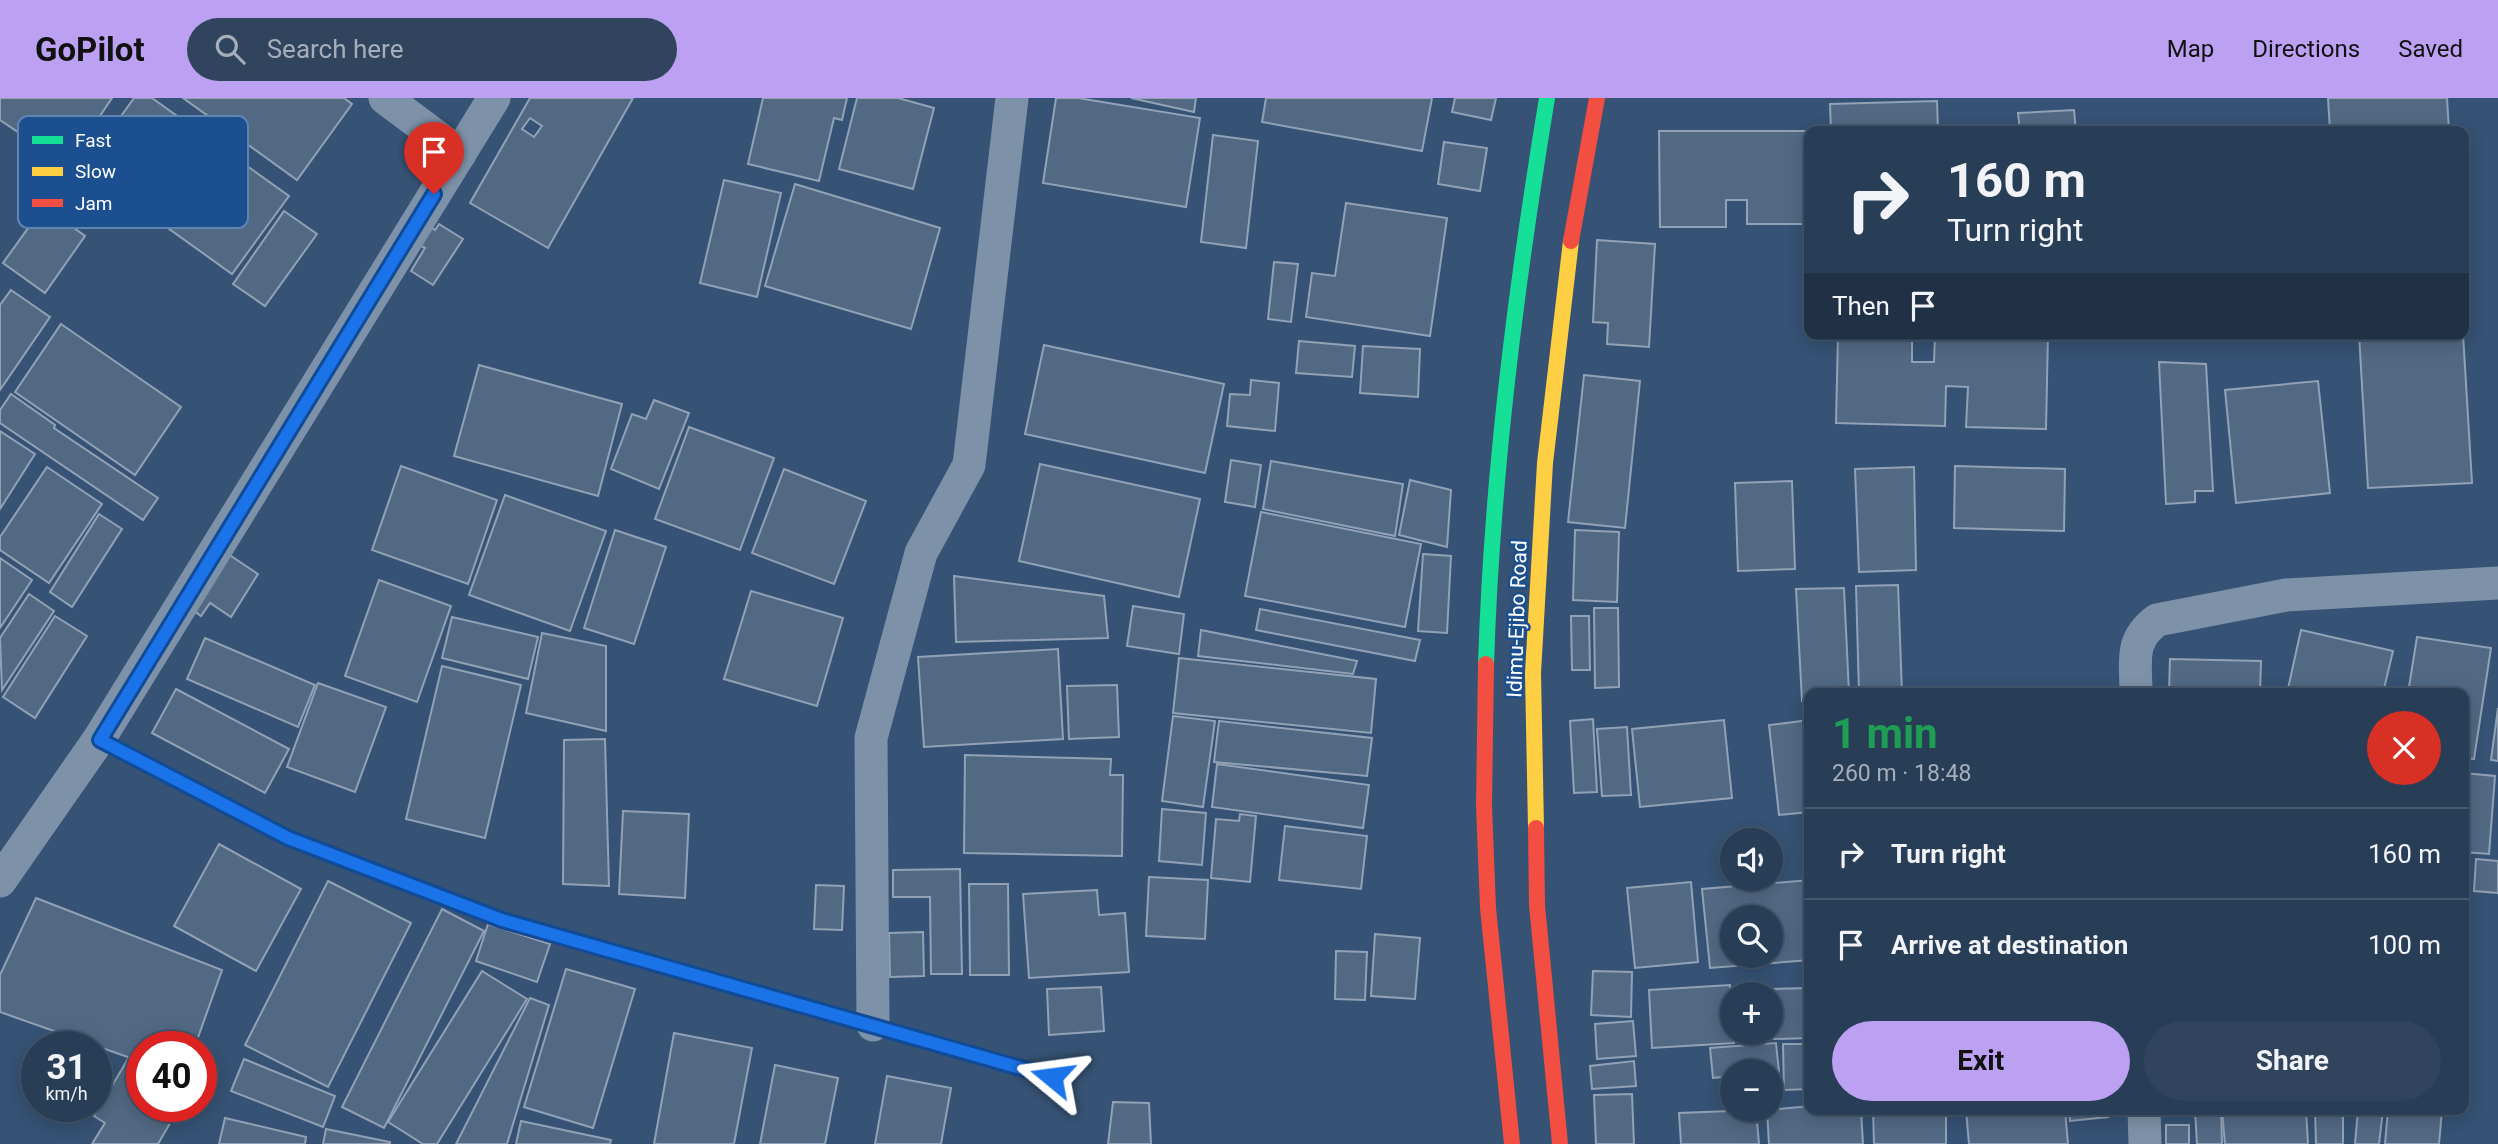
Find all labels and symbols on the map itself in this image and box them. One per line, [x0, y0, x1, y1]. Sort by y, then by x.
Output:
legend [18, 116, 248, 228]
pin [404, 122, 464, 194]
text: Fast [75, 129, 112, 152]
text: Slow [75, 160, 116, 183]
text: Jam [75, 192, 112, 215]
street label: Idimu-Ejibo Road [1502, 540, 1532, 698]
speed limit sign: 40 [126, 1031, 217, 1122]
position arrow [1015, 1040, 1089, 1114]

